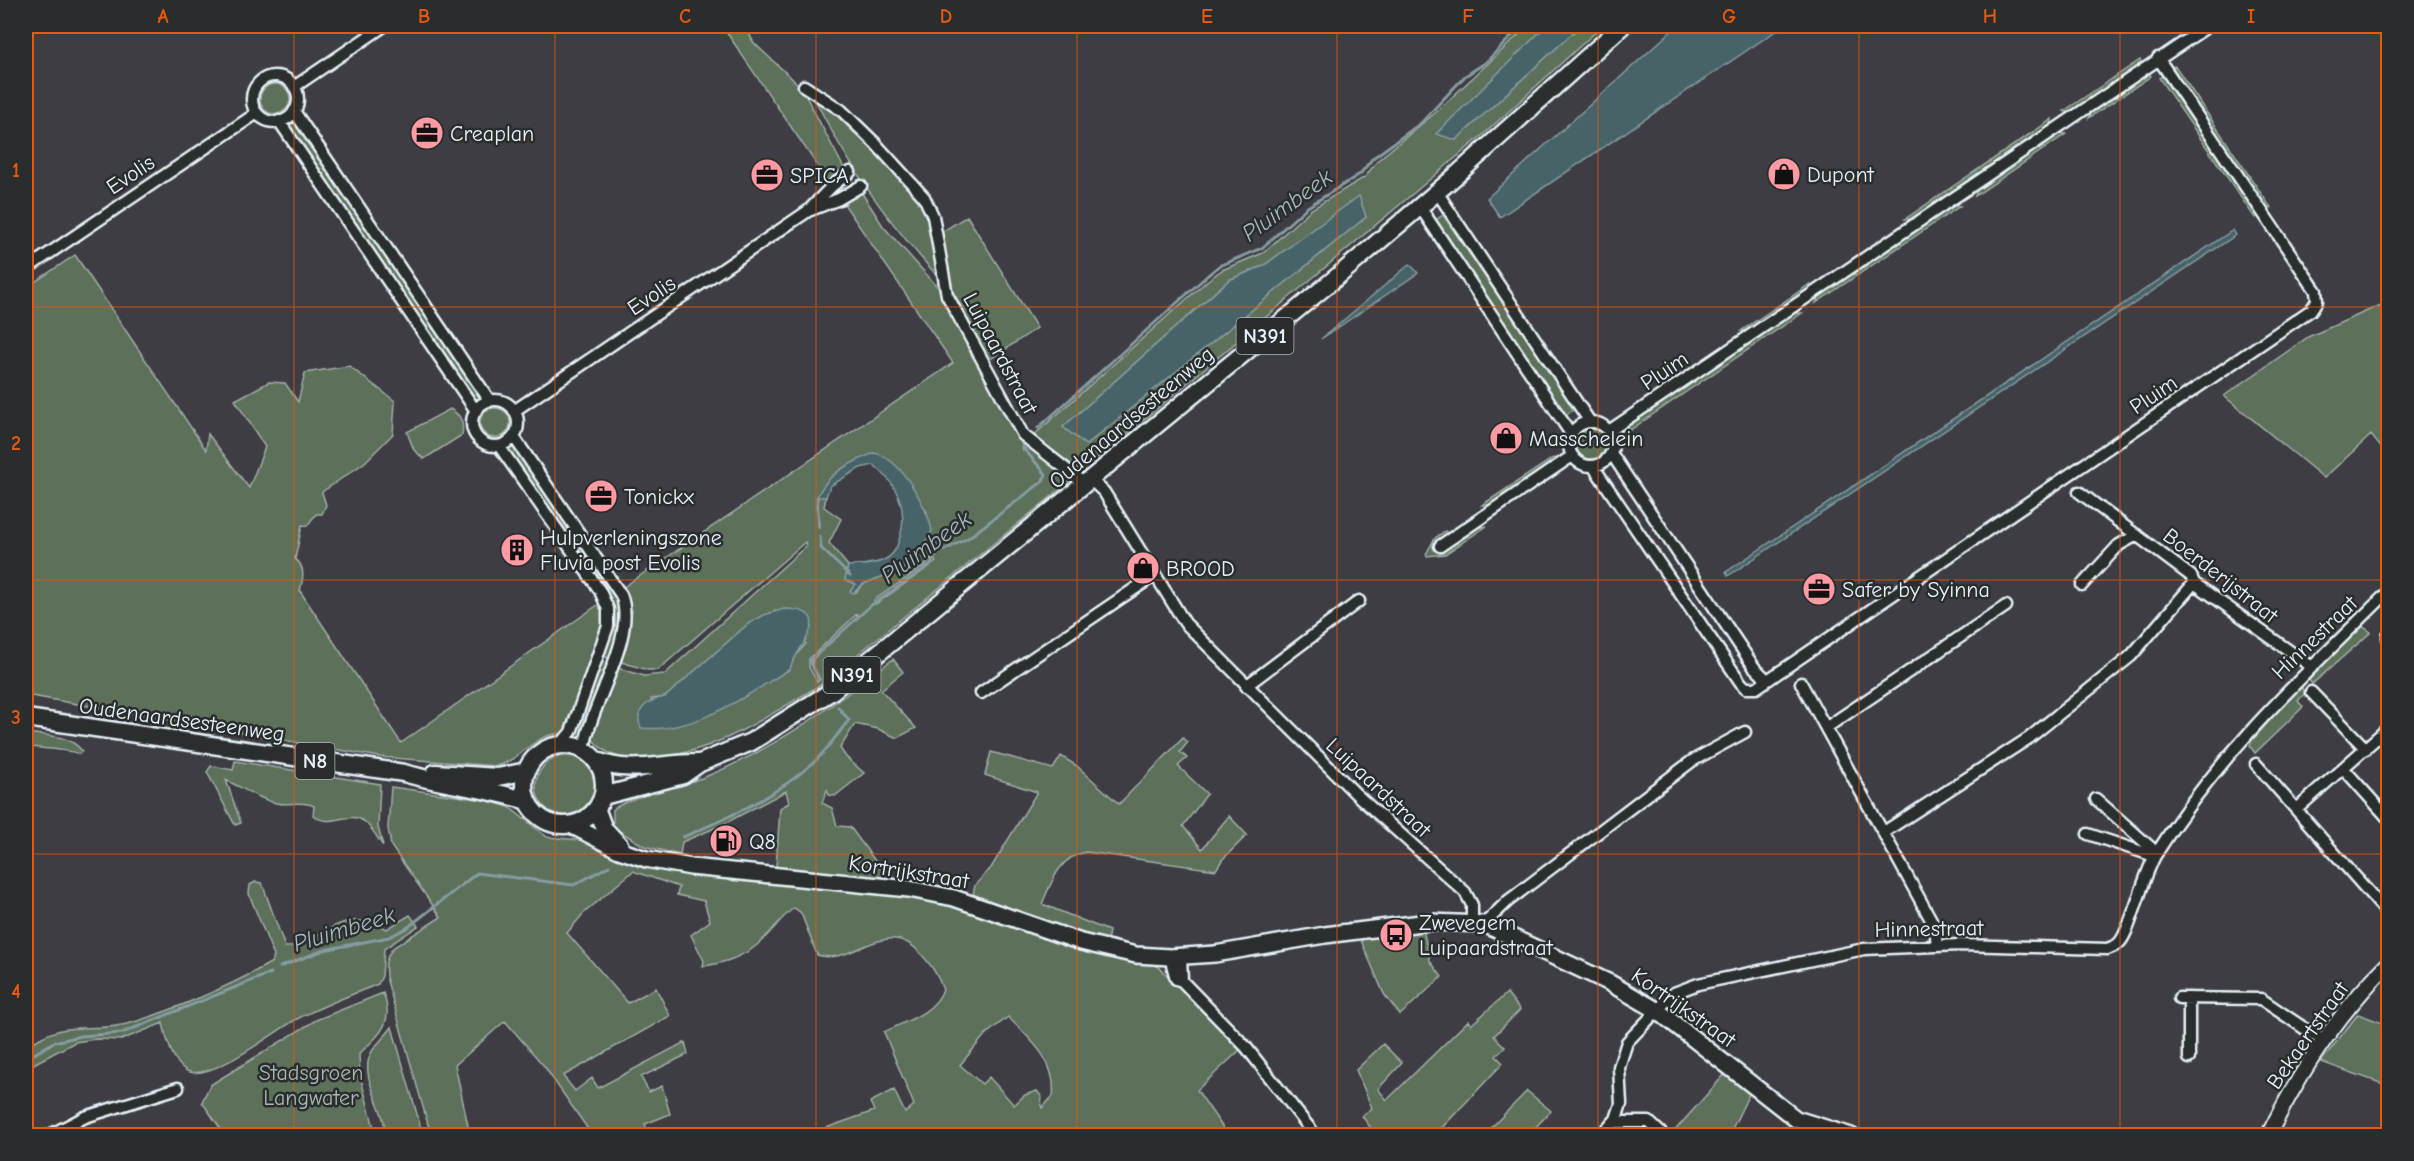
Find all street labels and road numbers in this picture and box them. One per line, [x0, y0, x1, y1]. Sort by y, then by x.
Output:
street label: Evolis [101, 149, 160, 200]
street label: Evolis [622, 270, 681, 321]
street label: Luipaardstraat [957, 288, 1043, 419]
road number: N391 [1236, 318, 1294, 354]
street label: Oudenaardsesteenweg [1044, 341, 1219, 494]
street label: Pluim [1636, 346, 1693, 396]
street label: Pluim [2125, 370, 2182, 420]
street label: Boerderijstraat [2158, 523, 2284, 629]
street label: Hinnestraat [2266, 590, 2363, 685]
road number: N391 [824, 657, 880, 693]
street label: Oudenaardsesteenweg [77, 693, 286, 747]
street label: Luipaardstraat [1321, 733, 1437, 843]
road number: N8 [296, 743, 334, 779]
street label: Kortrijkstraat [847, 850, 971, 894]
street label: Hinnestraat [1874, 915, 1984, 943]
street label: Kortrijkstraat [1626, 962, 1741, 1054]
street label: Bekaertstraat [2261, 976, 2355, 1094]

